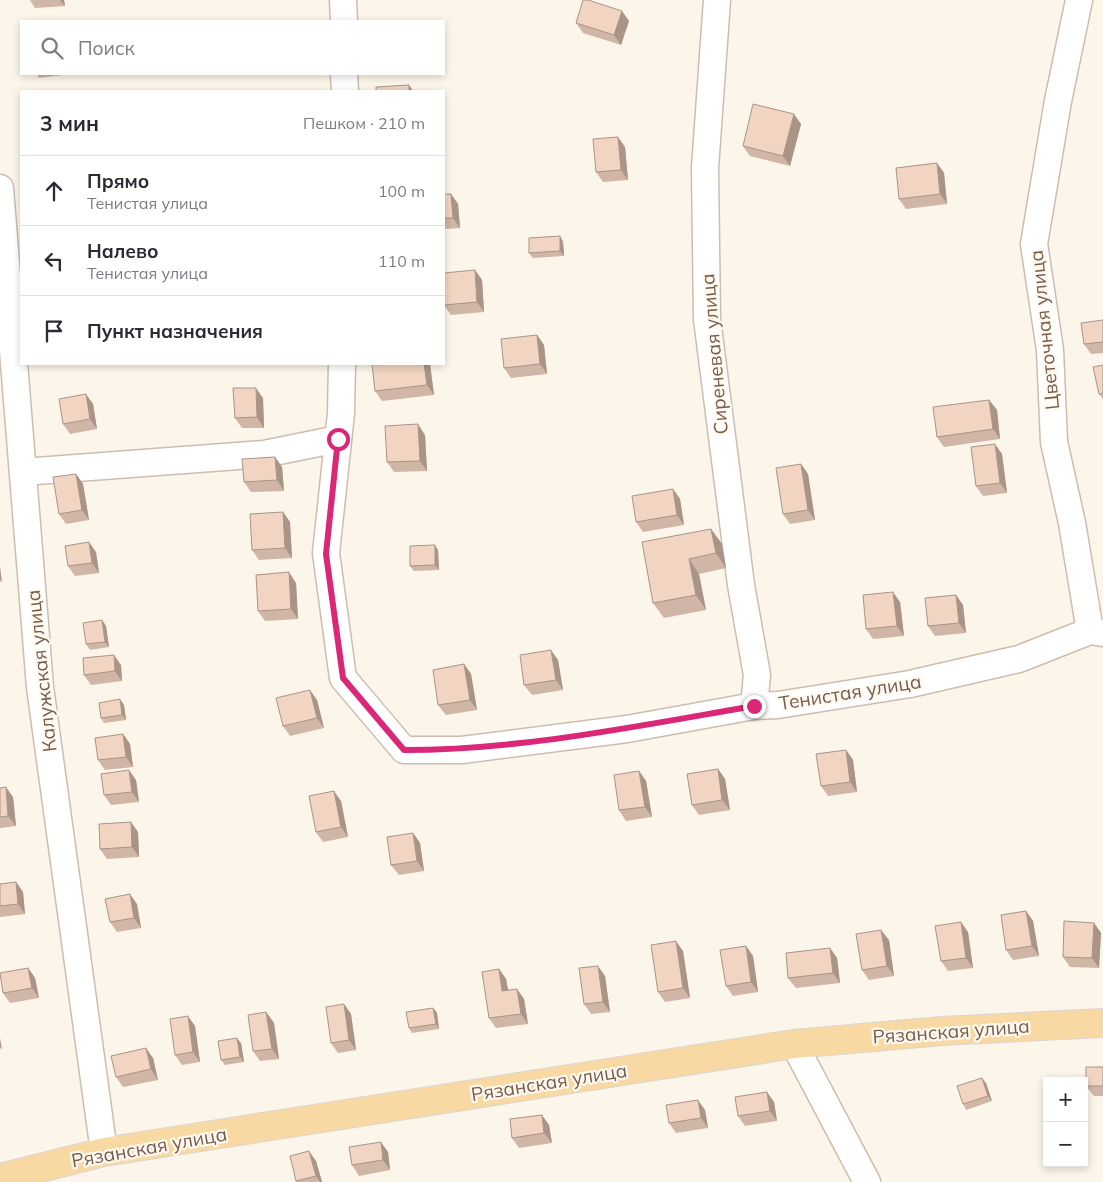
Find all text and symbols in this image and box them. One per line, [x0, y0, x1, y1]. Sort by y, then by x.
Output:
search box [20, 20, 445, 75]
icon: search [38, 34, 66, 62]
text: Поиск [78, 36, 135, 60]
text: 3 мин [40, 110, 99, 136]
text: Пешком · 210 m [303, 113, 425, 133]
text: Прямо [87, 169, 149, 193]
icon: ahead [40, 177, 68, 205]
text: 100 m [378, 181, 425, 201]
text: Тенистая улица [87, 193, 208, 213]
text: Налево [87, 239, 159, 263]
icon: left [40, 247, 68, 275]
street label: Цветочная улица [1024, 249, 1064, 411]
text: 110 m [378, 251, 425, 271]
text: Тенистая улица [87, 263, 208, 283]
street label: Сиреневая улица [695, 273, 733, 435]
icon: arrive [40, 317, 68, 345]
text: Пункт назначения [87, 319, 263, 343]
route start [327, 428, 350, 451]
street label: Калужская улица [21, 589, 61, 753]
street label: Тенистая улица [777, 669, 923, 715]
route end [743, 695, 766, 718]
street label: Рязанская улица [872, 1014, 1030, 1048]
street label: Рязанская улица [469, 1058, 629, 1106]
map controls [1043, 1077, 1088, 1167]
button: + [1043, 1077, 1088, 1122]
street label: Рязанская улица [69, 1122, 229, 1172]
button: − [1043, 1122, 1088, 1167]

